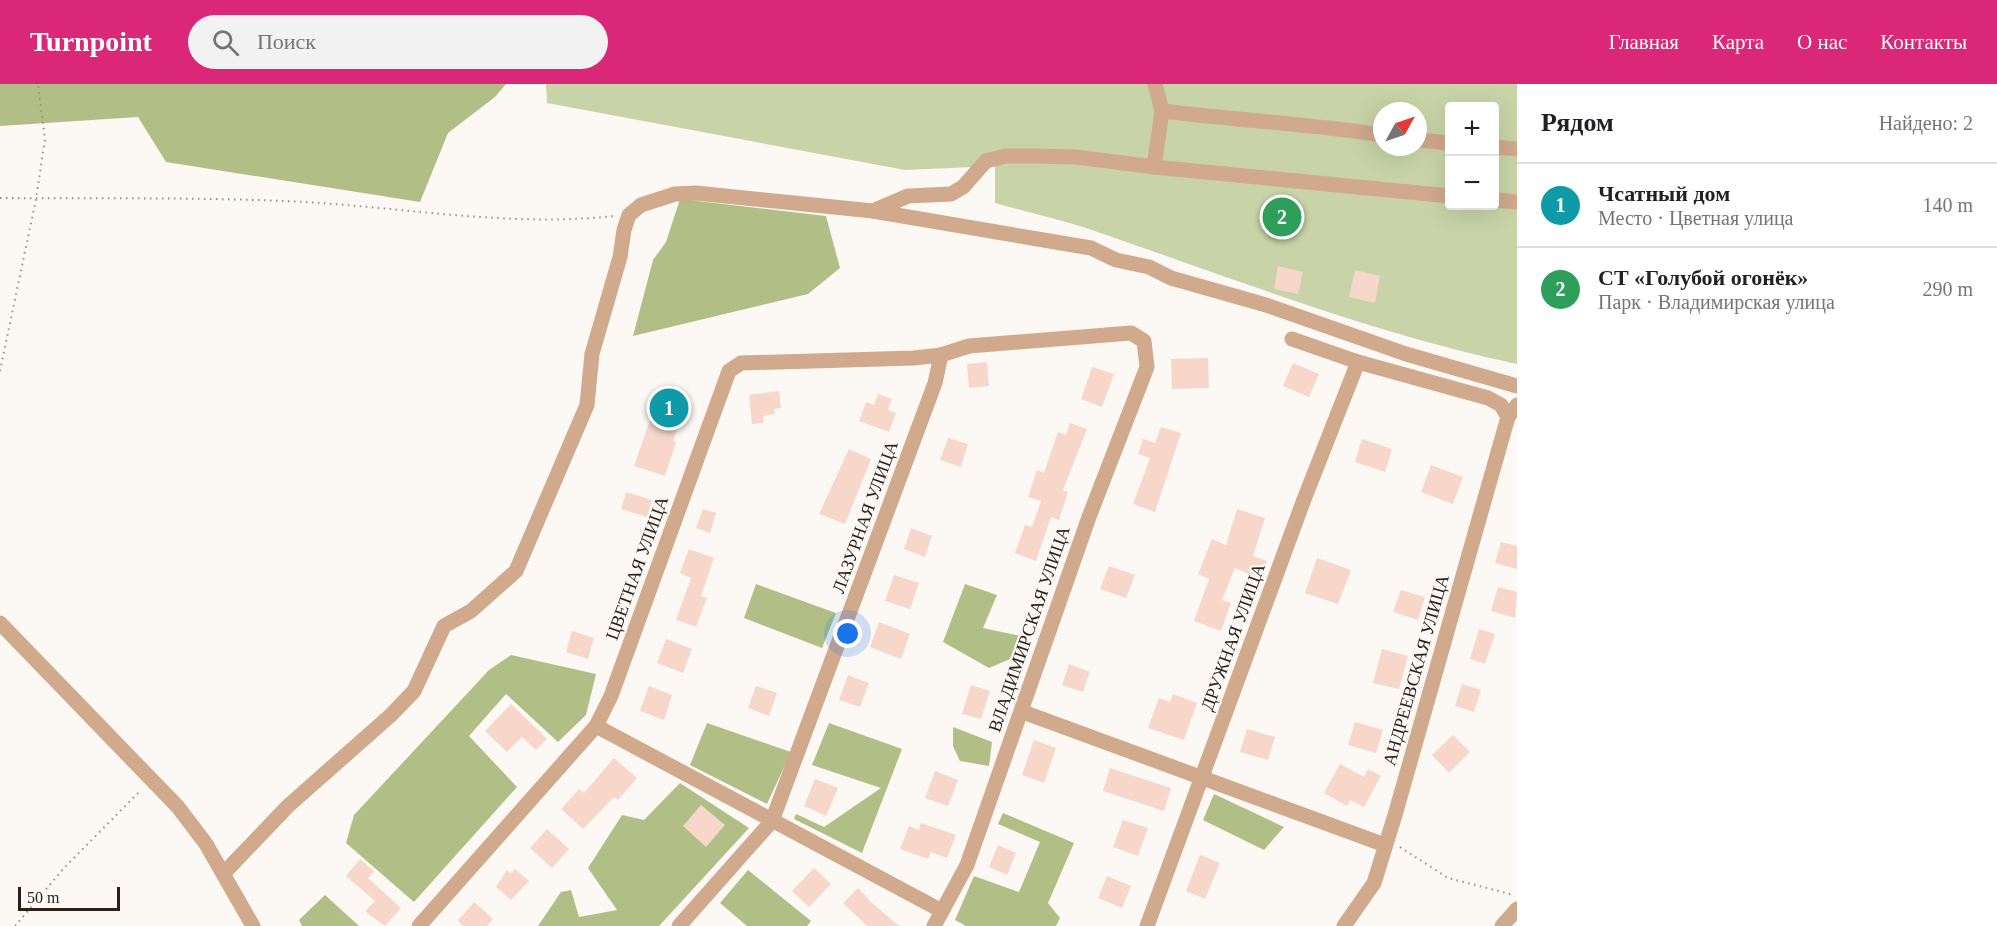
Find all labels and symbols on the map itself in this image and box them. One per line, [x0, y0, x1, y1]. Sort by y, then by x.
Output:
north arrow [1373, 102, 1427, 156]
pin: 2 [1262, 194, 1302, 240]
pin: 1 [650, 386, 688, 430]
street label: ЛАЗУРНАЯ УЛИЦА [828, 438, 902, 596]
street label: ЦВЕТНАЯ УЛИЦА [602, 493, 672, 643]
street label: ВЛАДИМИРСКАЯ УЛИЦА [984, 523, 1074, 735]
street label: ДРУЖНАЯ УЛИЦА [1197, 561, 1269, 713]
street label: АНДРЕЕВСКАЯ УЛИЦА [1379, 572, 1453, 768]
your location [833, 619, 862, 648]
scale bar [18, 884, 120, 912]

